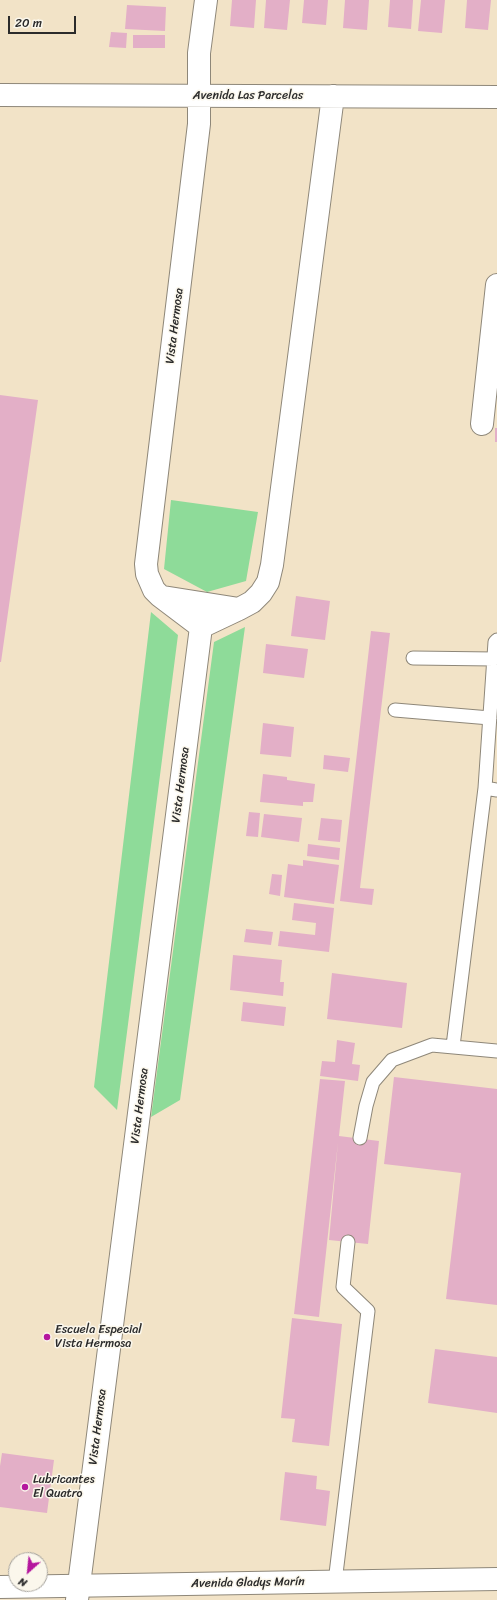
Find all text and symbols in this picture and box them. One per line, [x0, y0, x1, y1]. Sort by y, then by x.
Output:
scale bar [10, 8, 78, 34]
text: 20 m [15, 12, 42, 34]
street label: Avenida Las Parcelas [193, 89, 303, 103]
street label: Vista Hermosa [163, 287, 187, 365]
street label: Vista Hermosa [169, 746, 193, 824]
street label: Vista Hermosa [128, 1067, 152, 1145]
place label: Escuela Especial Vista Hermosa [55, 1323, 142, 1351]
marker: Escuela Especial Vista Hermosa [42, 1332, 52, 1342]
street label: Vista Hermosa [86, 1388, 110, 1466]
place label: Lubricantes El Quatro [33, 1473, 95, 1501]
marker: Lubricantes El Quatro [20, 1482, 30, 1492]
north arrow [8, 1552, 48, 1592]
text: N [15, 1572, 30, 1592]
street label: Avenida Gladys Marín [191, 1575, 305, 1591]

